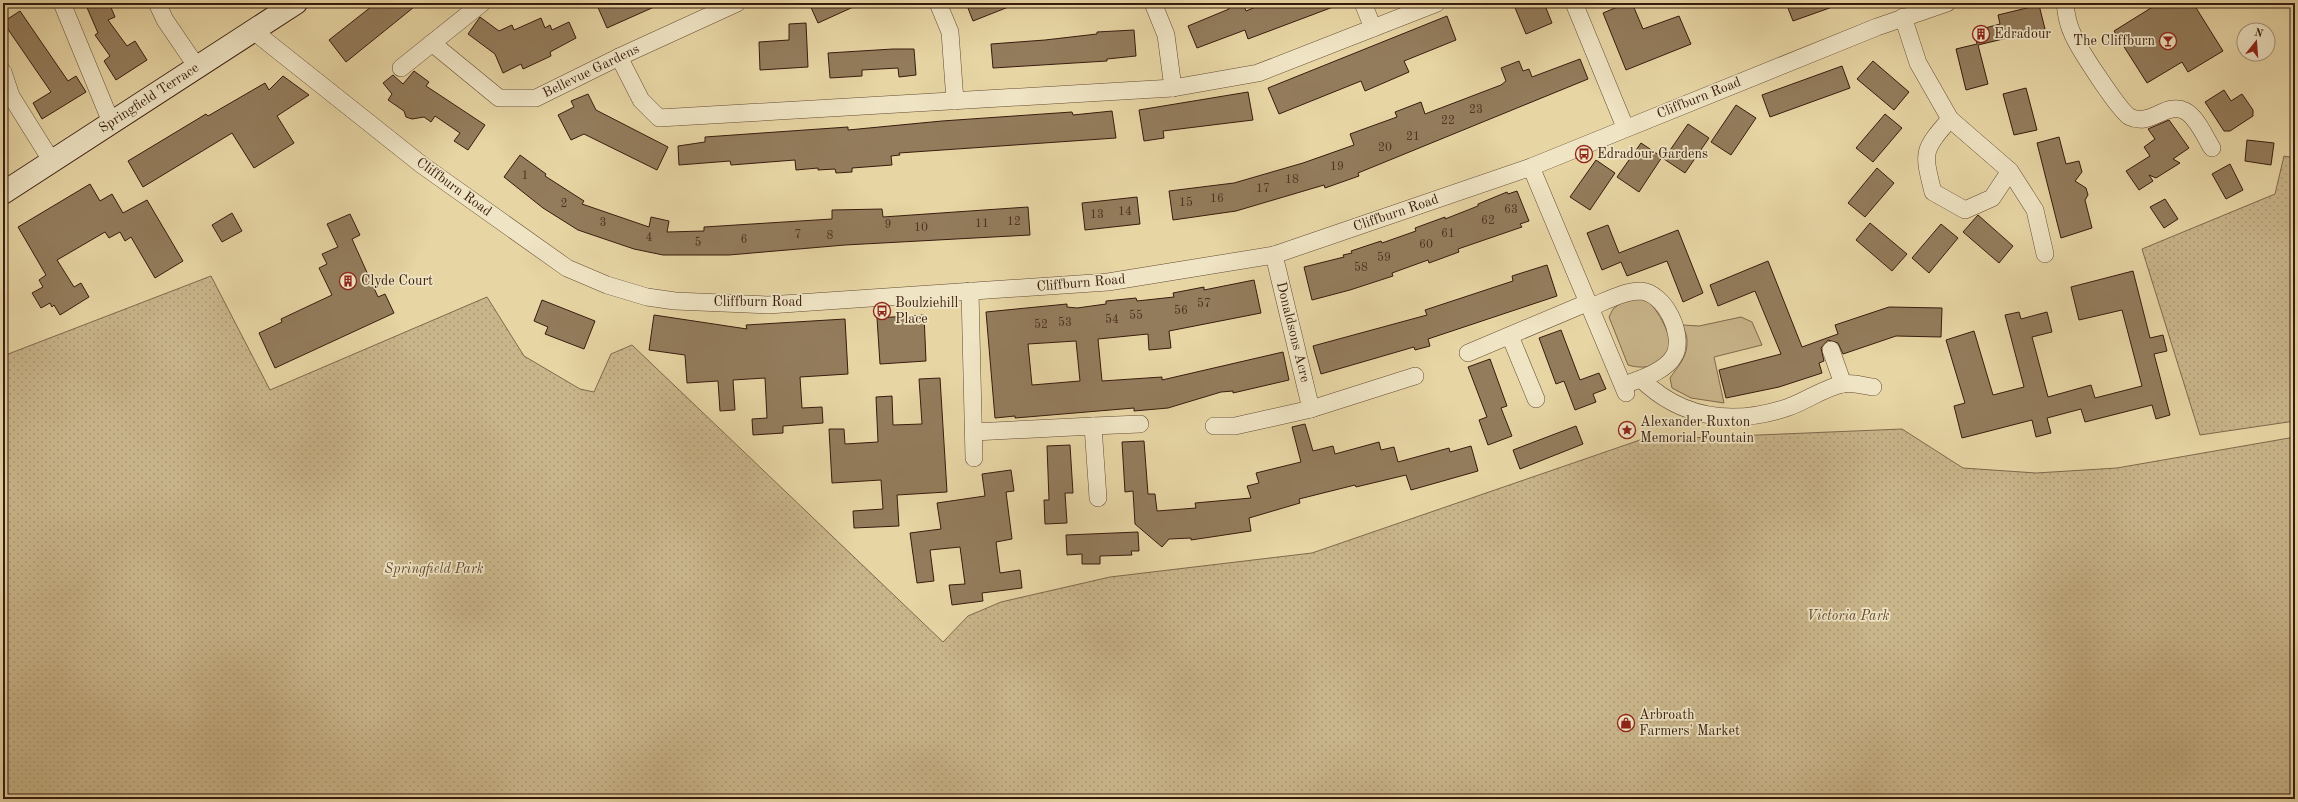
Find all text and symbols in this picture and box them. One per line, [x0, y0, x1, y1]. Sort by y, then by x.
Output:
north arrow [2236, 22, 2276, 62]
building icon: Edradour [1971, 24, 1991, 44]
place label: Edradour [1994, 27, 2051, 41]
text: N [2253, 27, 2265, 41]
bar icon: The Cliffburn [2158, 31, 2178, 51]
place label: The Cliffburn [2073, 34, 2155, 48]
street label: Bellevue Gardens [541, 42, 641, 100]
street label: Springfield Terrace [97, 61, 201, 135]
street label: Cliffburn Road [1655, 75, 1743, 121]
house number: 23 [1469, 104, 1483, 116]
house number: 22 [1441, 115, 1455, 127]
house number: 21 [1406, 131, 1420, 143]
house number: 20 [1378, 142, 1392, 154]
bus stop icon: Edradour Gardens [1574, 144, 1594, 164]
place label: Edradour Gardens [1597, 147, 1708, 161]
street label: Cliffburn Road [414, 155, 494, 219]
house number: 19 [1330, 161, 1344, 173]
house number: 1 [522, 170, 528, 182]
house number: 18 [1285, 174, 1299, 186]
house number: 17 [1256, 183, 1270, 195]
street label: Cliffburn Road [1352, 192, 1440, 234]
house number: 16 [1210, 193, 1224, 205]
house number: 15 [1179, 196, 1193, 209]
house number: 2 [561, 198, 567, 210]
house number: 63 [1504, 204, 1518, 216]
house number: 14 [1118, 206, 1132, 218]
house number: 13 [1090, 209, 1104, 221]
house number: 62 [1481, 215, 1495, 227]
house number: 12 [1007, 216, 1021, 228]
house number: 3 [600, 217, 606, 229]
house number: 11 [975, 218, 989, 230]
house number: 9 [885, 219, 891, 231]
house number: 10 [914, 222, 928, 234]
house number: 61 [1441, 228, 1455, 240]
house number: 7 [795, 229, 801, 241]
house number: 8 [827, 230, 834, 242]
house number: 4 [646, 232, 653, 244]
house number: 6 [741, 234, 748, 246]
house number: 5 [695, 236, 702, 249]
house number: 60 [1419, 239, 1433, 251]
house number: 59 [1377, 251, 1391, 264]
house number: 58 [1354, 261, 1368, 274]
building icon: Clyde Court [338, 271, 358, 291]
street label: Cliffburn Road [1036, 272, 1126, 294]
place label: Clyde Court [361, 274, 433, 288]
street label: Donaldsons Acre [1274, 280, 1312, 384]
street label: Cliffburn Road [713, 295, 803, 309]
place label: Boulziehill Place [895, 296, 958, 326]
house number: 57 [1197, 297, 1211, 310]
bus stop icon: Boulziehill Place [872, 301, 892, 321]
house number: 56 [1174, 304, 1188, 317]
house number: 55 [1129, 309, 1143, 322]
house number: 54 [1105, 313, 1119, 326]
house number: 53 [1058, 316, 1072, 329]
house number: 52 [1034, 318, 1048, 331]
place label: Alexander Ruxton Memorial Fountain [1640, 415, 1754, 445]
place icon: Alexander Ruxton Memorial Fountain [1617, 420, 1637, 440]
park label: Springfield Park [384, 562, 484, 577]
park label: Victoria Park [1807, 609, 1889, 623]
place label: Arbroath Farmers' Market [1639, 708, 1740, 738]
shop icon: Arbroath Farmers' Market [1616, 713, 1636, 733]

